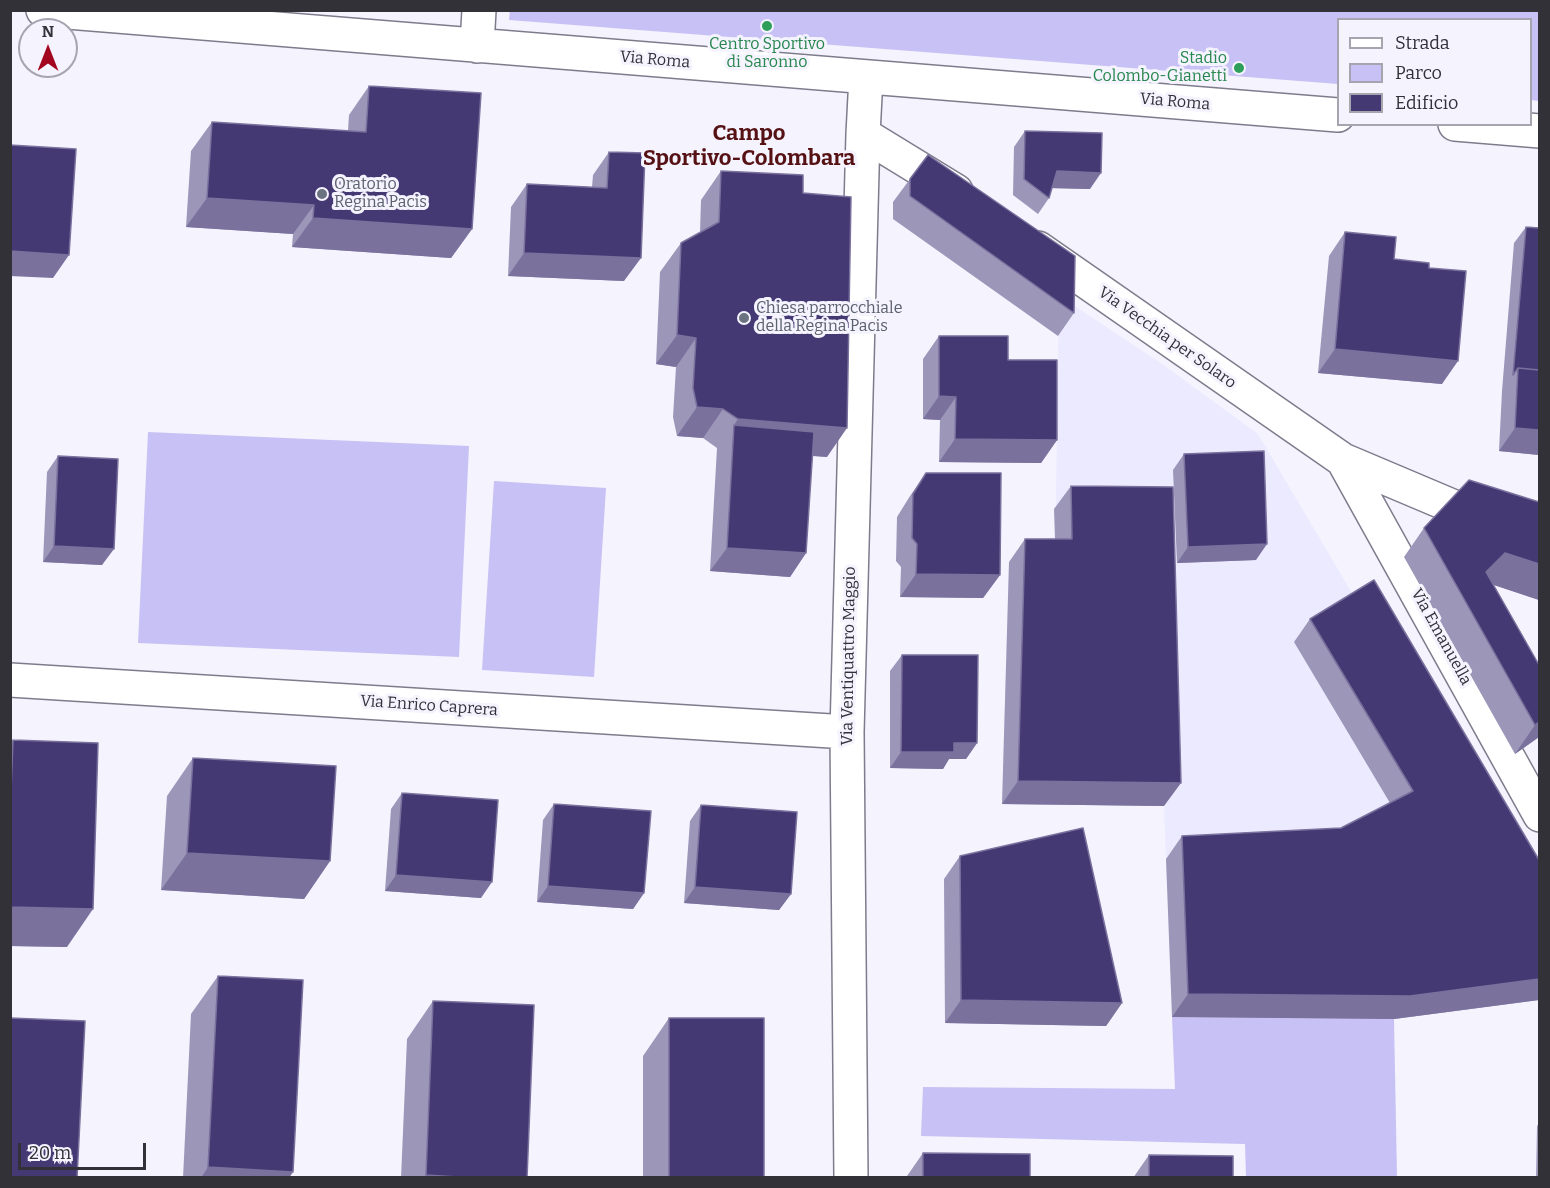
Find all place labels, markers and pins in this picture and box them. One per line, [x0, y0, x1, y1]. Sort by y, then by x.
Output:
marker: Centro Sportivo di Saronno [760, 19, 774, 33]
place label: Centro Sportivo di Saronno [709, 35, 825, 73]
place label: Stadio Colombo-Gianetti [1093, 49, 1227, 87]
marker: Stadio Colombo-Gianetti [1232, 61, 1246, 75]
place label: Oratorio Regina Pacis [334, 175, 427, 213]
marker: Oratorio Regina Pacis [315, 187, 329, 201]
place label: Chiesa parrocchiale della Regina Pacis [756, 299, 902, 337]
marker: Chiesa parrocchiale della Regina Pacis [737, 311, 751, 325]

